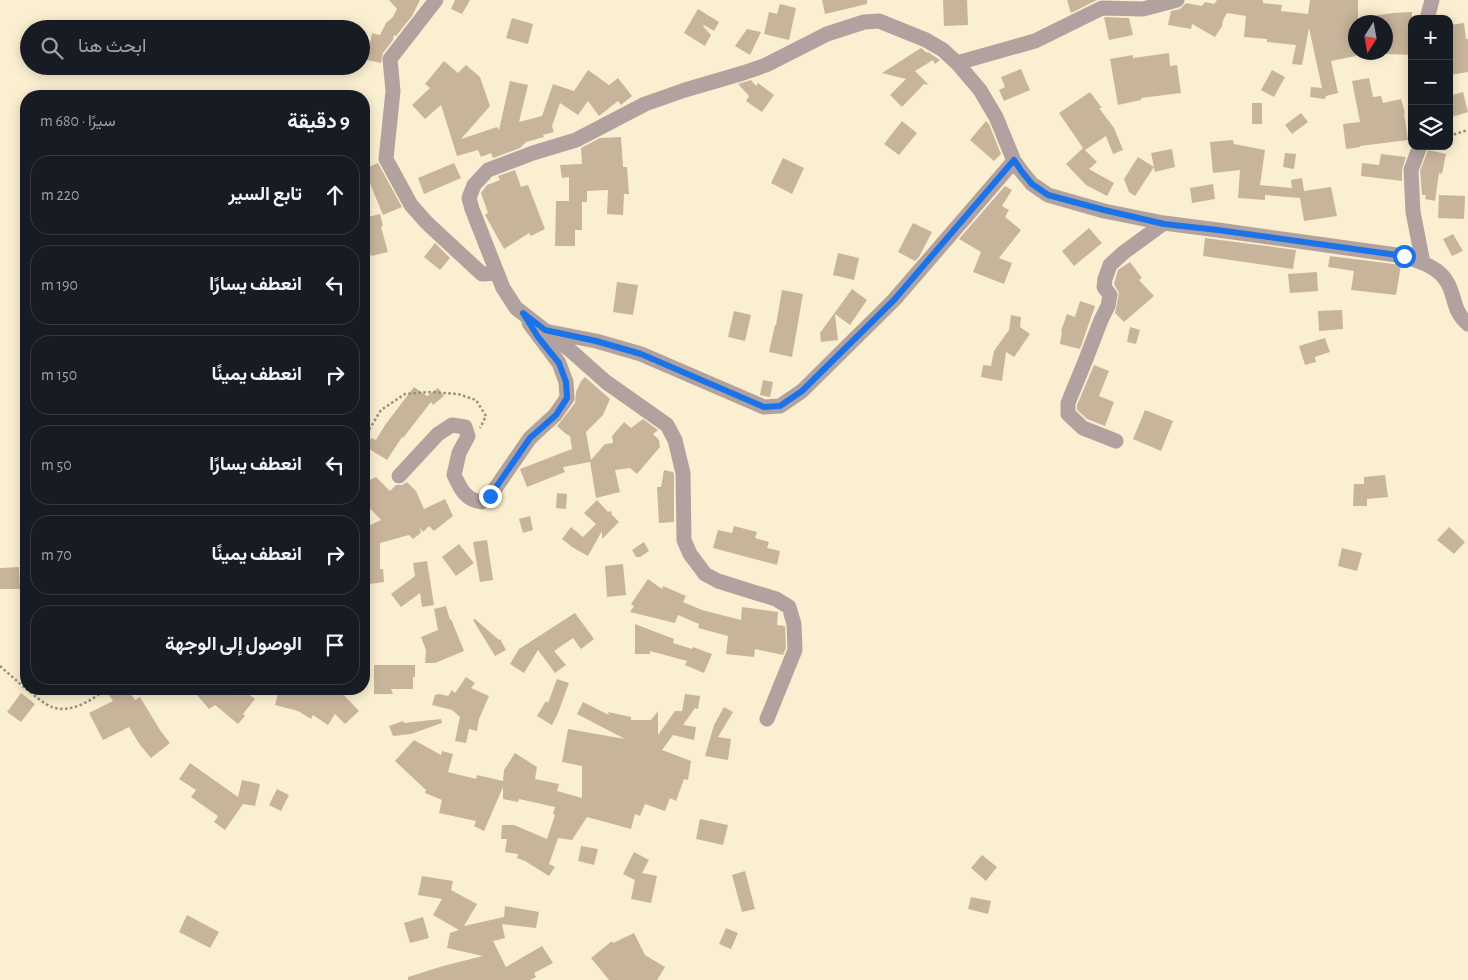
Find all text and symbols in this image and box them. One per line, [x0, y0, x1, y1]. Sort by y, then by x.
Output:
north arrow [1348, 15, 1393, 60]
map controls [1408, 15, 1453, 150]
button: + [1408, 15, 1453, 60]
search box [20, 20, 370, 75]
icon: search [38, 34, 66, 62]
text: ابحث هنا [78, 37, 146, 56]
button: − [1408, 60, 1453, 105]
button: layers [1408, 105, 1453, 150]
text: 9 دقيقة [287, 111, 350, 132]
text: سيرًا · 680 m [40, 113, 116, 129]
icon: ahead [321, 181, 349, 209]
text: تابع السير [228, 185, 302, 204]
text: 220 m [41, 187, 79, 203]
route start [1393, 245, 1416, 268]
icon: left [321, 271, 349, 299]
text: انعطف يسارًا [209, 275, 302, 294]
text: 190 m [41, 277, 78, 293]
icon: right [321, 361, 349, 389]
text: انعطف يمينًا [212, 365, 302, 384]
text: 150 m [41, 367, 77, 383]
icon: left [321, 451, 349, 479]
text: انعطف يسارًا [209, 455, 302, 474]
text: 50 m [41, 457, 72, 473]
route end [479, 485, 502, 508]
icon: right [321, 541, 349, 569]
text: انعطف يمينًا [212, 545, 302, 564]
text: 70 m [41, 547, 72, 563]
icon: arrive [321, 631, 349, 659]
text: الوصول إلى الوجهة [165, 635, 302, 654]

